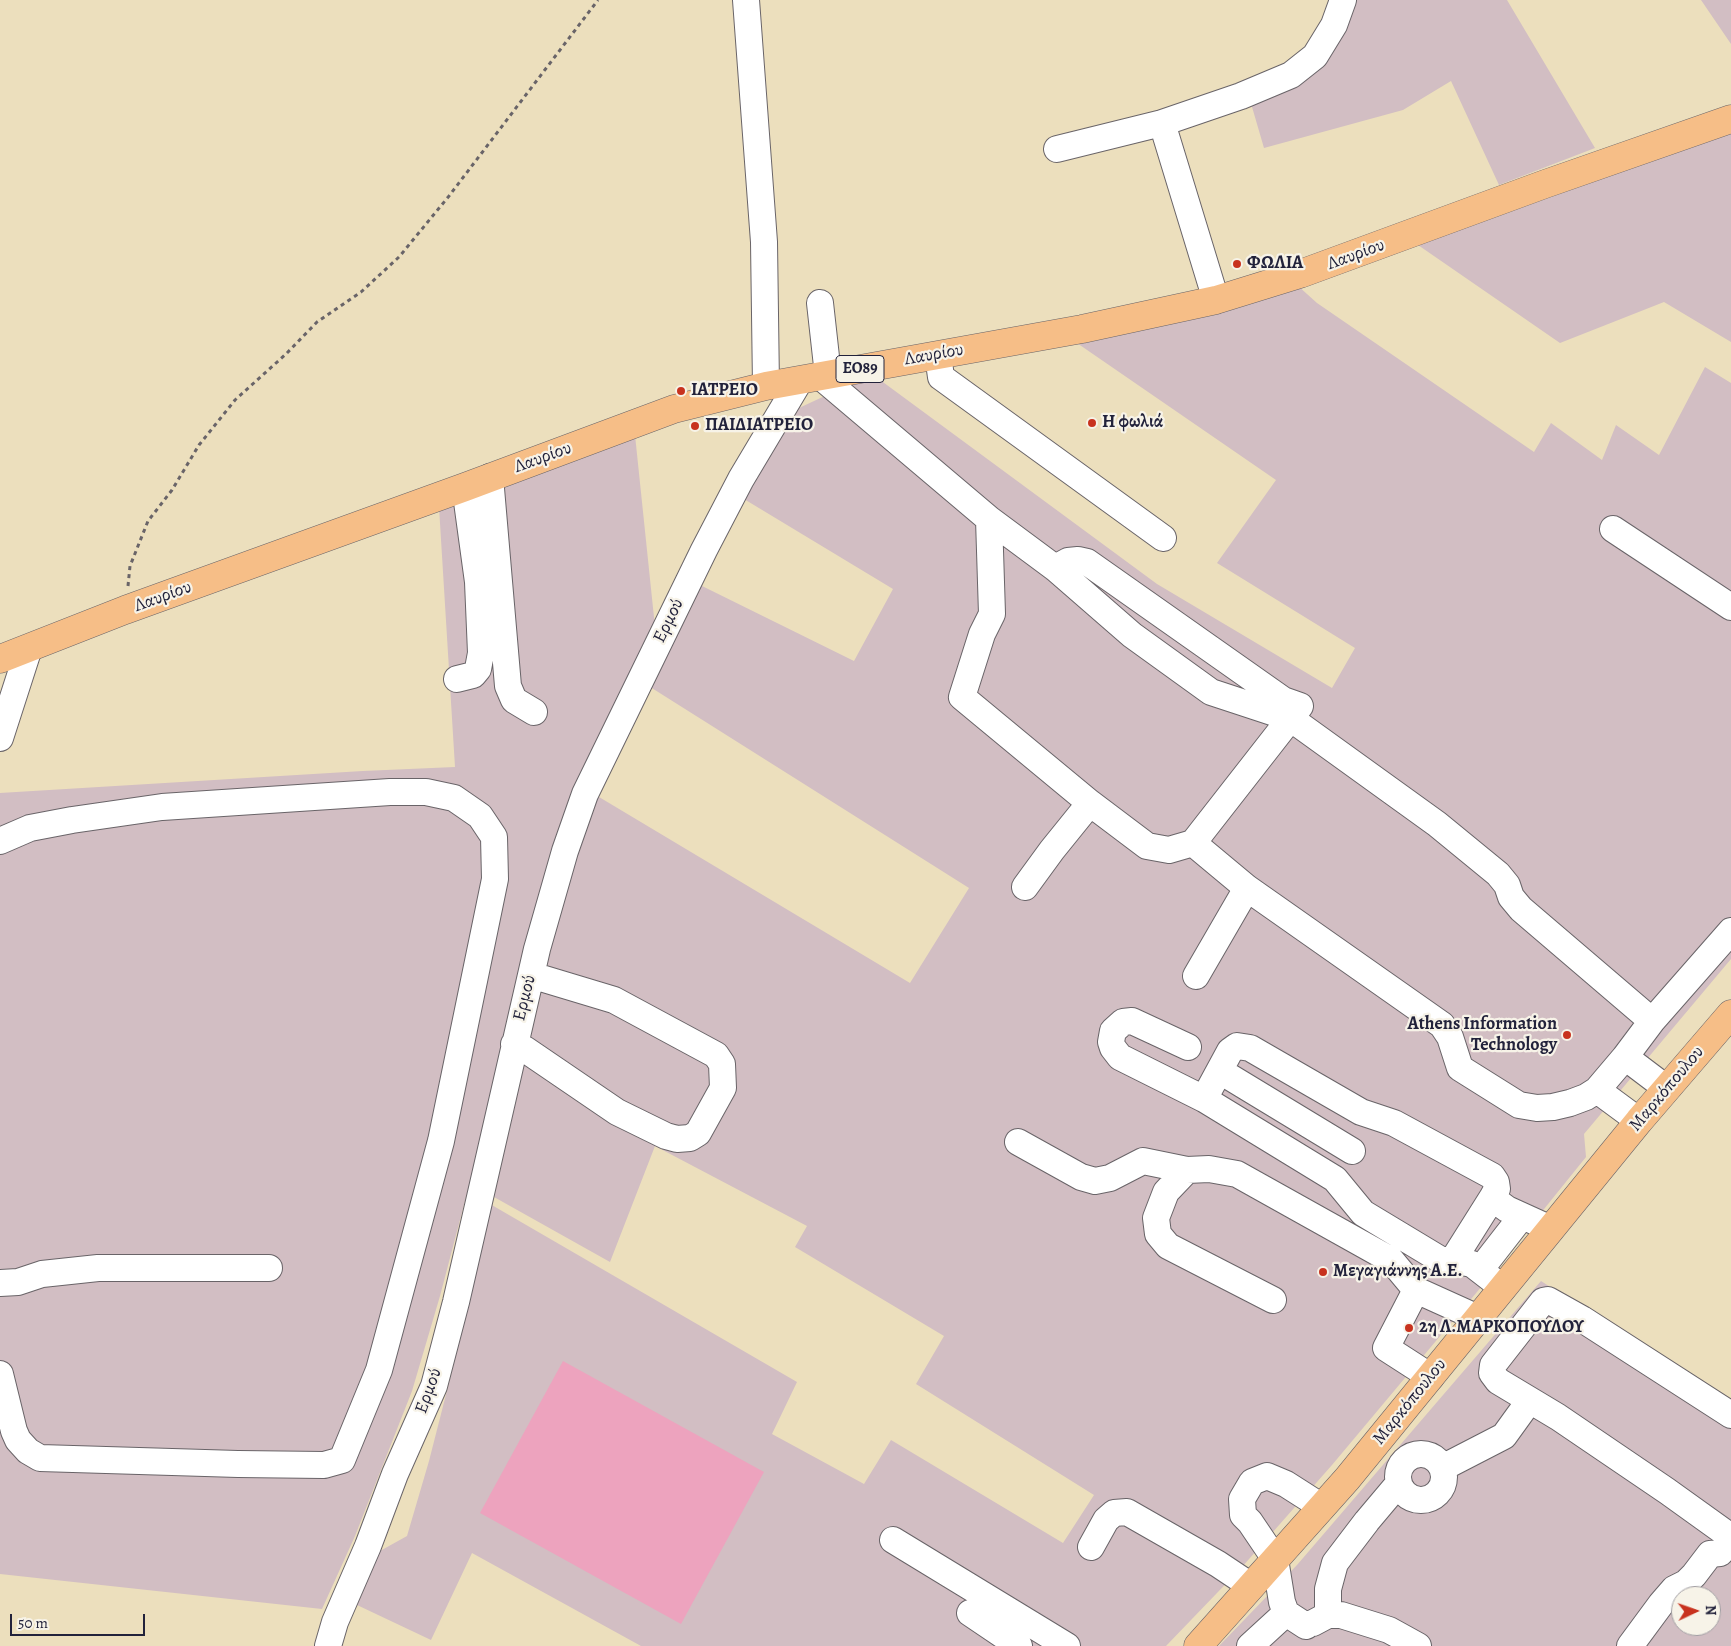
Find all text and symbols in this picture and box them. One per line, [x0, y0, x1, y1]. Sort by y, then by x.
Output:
street label: Λαυρίου [1324, 235, 1388, 275]
place label: ΦΩΛΙΑ [1247, 253, 1303, 275]
marker: ΦΩΛΙΑ [1231, 258, 1243, 270]
street label: Λαυρίου [903, 339, 965, 371]
road number: ΕΟ89 [836, 356, 884, 382]
place label: ΙΑΤΡΕΙΟ [691, 380, 758, 402]
marker: ΙΑΤΡΕΙΟ [675, 385, 687, 397]
place label: Η φωλιά [1102, 412, 1163, 434]
place label: ΠΑΙΔΙΑΤΡΕΙΟ [705, 415, 813, 437]
marker: Η φωλιά [1086, 417, 1098, 429]
marker: ΠΑΙΔΙΑΤΡΕΙΟ [689, 420, 701, 432]
street label: Λαυρίου [511, 438, 575, 478]
street label: Λαυρίου [131, 577, 195, 617]
street label: Ερμού [649, 595, 689, 647]
street label: Ερμού [509, 973, 541, 1023]
place label: Athens Information Technology [1407, 1014, 1557, 1056]
marker: Athens Information Technology [1561, 1029, 1573, 1041]
street label: Μαρκόπουλου [1625, 1042, 1709, 1136]
place label: Μεγαγιάννης Α.Ε. [1333, 1261, 1463, 1283]
marker: Μεγαγιάννης Α.Ε. [1317, 1266, 1329, 1278]
place label: 2η Λ.ΜΑΡΚΟΠΟΥΛΟΥ [1419, 1317, 1584, 1339]
marker: 2η Λ.ΜΑΡΚΟΠΟΥΛΟΥ [1403, 1322, 1415, 1334]
street label: Μαρκόπουλου [1369, 1355, 1451, 1449]
street label: Ερμού [411, 1365, 447, 1417]
north arrow [1671, 1586, 1721, 1636]
scale bar [12, 1604, 148, 1636]
text: N [1701, 1605, 1720, 1616]
text: 50 m [18, 1613, 48, 1633]

